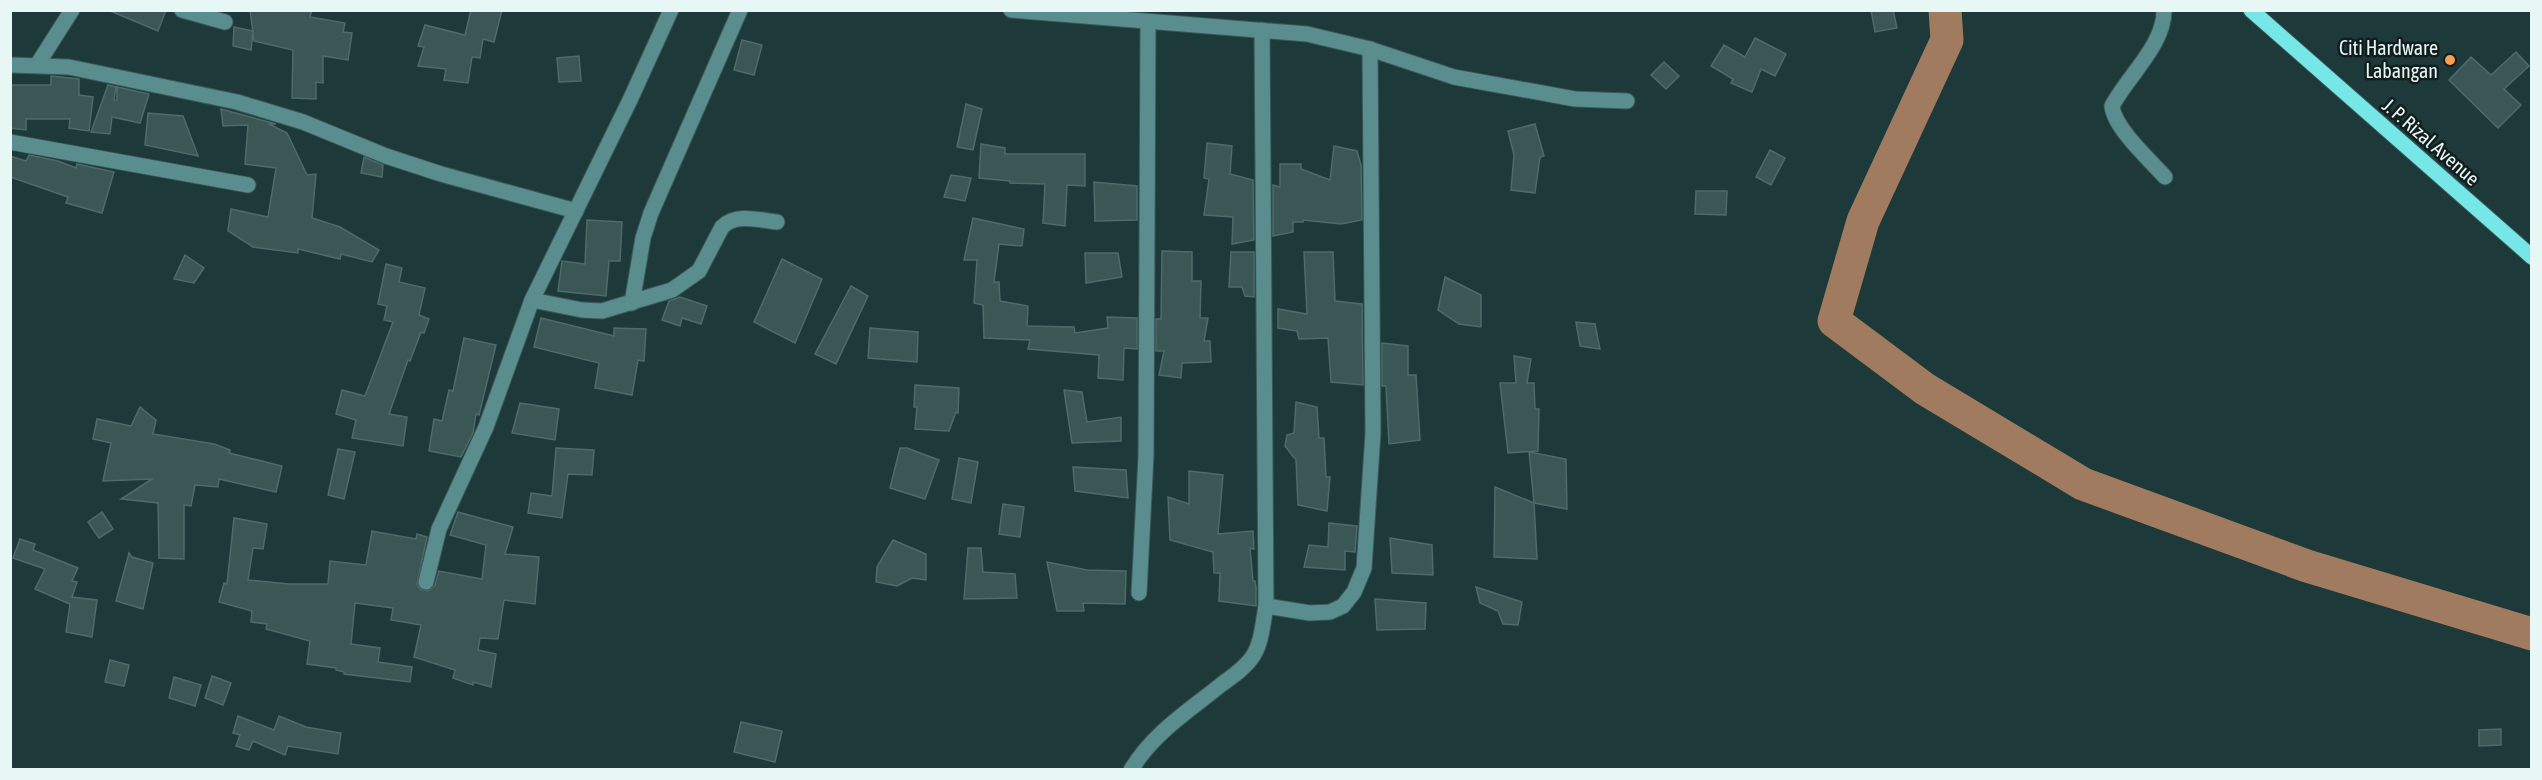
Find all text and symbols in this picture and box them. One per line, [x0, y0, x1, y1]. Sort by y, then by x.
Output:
place label: Citi Hardware Labangan [2339, 36, 2438, 82]
marker: Citi Hardware Labangan [2443, 53, 2457, 67]
street label: J. P. Rizal Avenue [2378, 93, 2484, 190]

